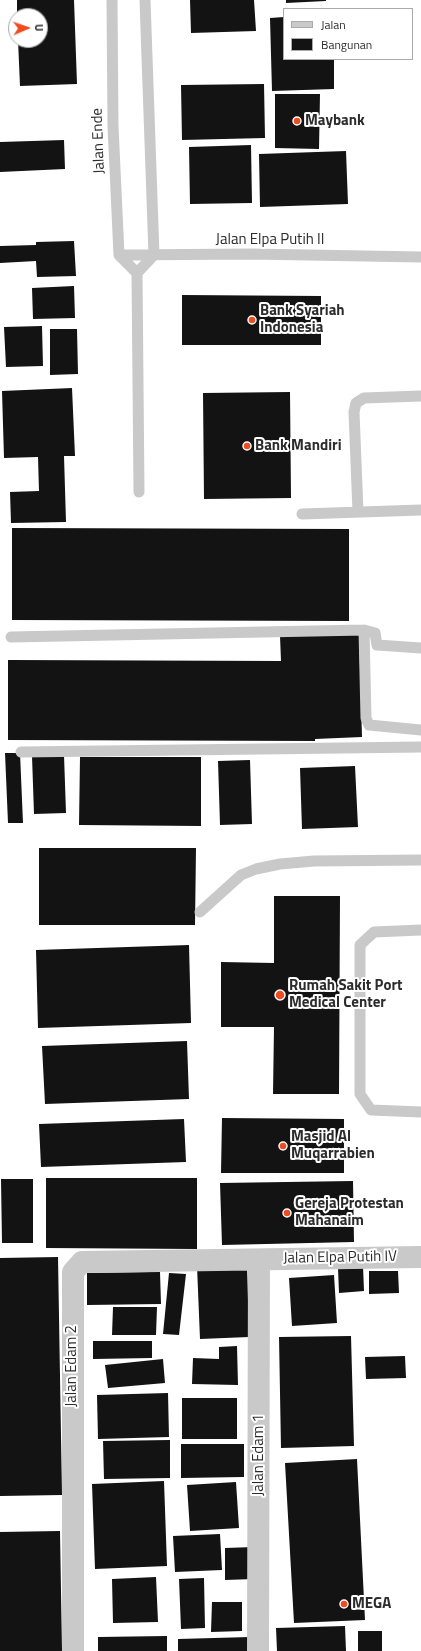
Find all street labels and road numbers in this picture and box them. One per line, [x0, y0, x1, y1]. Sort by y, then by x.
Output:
street label: Jalan Ende [89, 108, 109, 174]
street label: Jalan Elpa Putih II [216, 231, 324, 249]
street label: Jalan Elpa Putih IV [283, 1248, 397, 1268]
street label: Jalan Edam 2 [63, 1325, 81, 1407]
street label: Jalan Edam 1 [250, 1414, 268, 1496]

